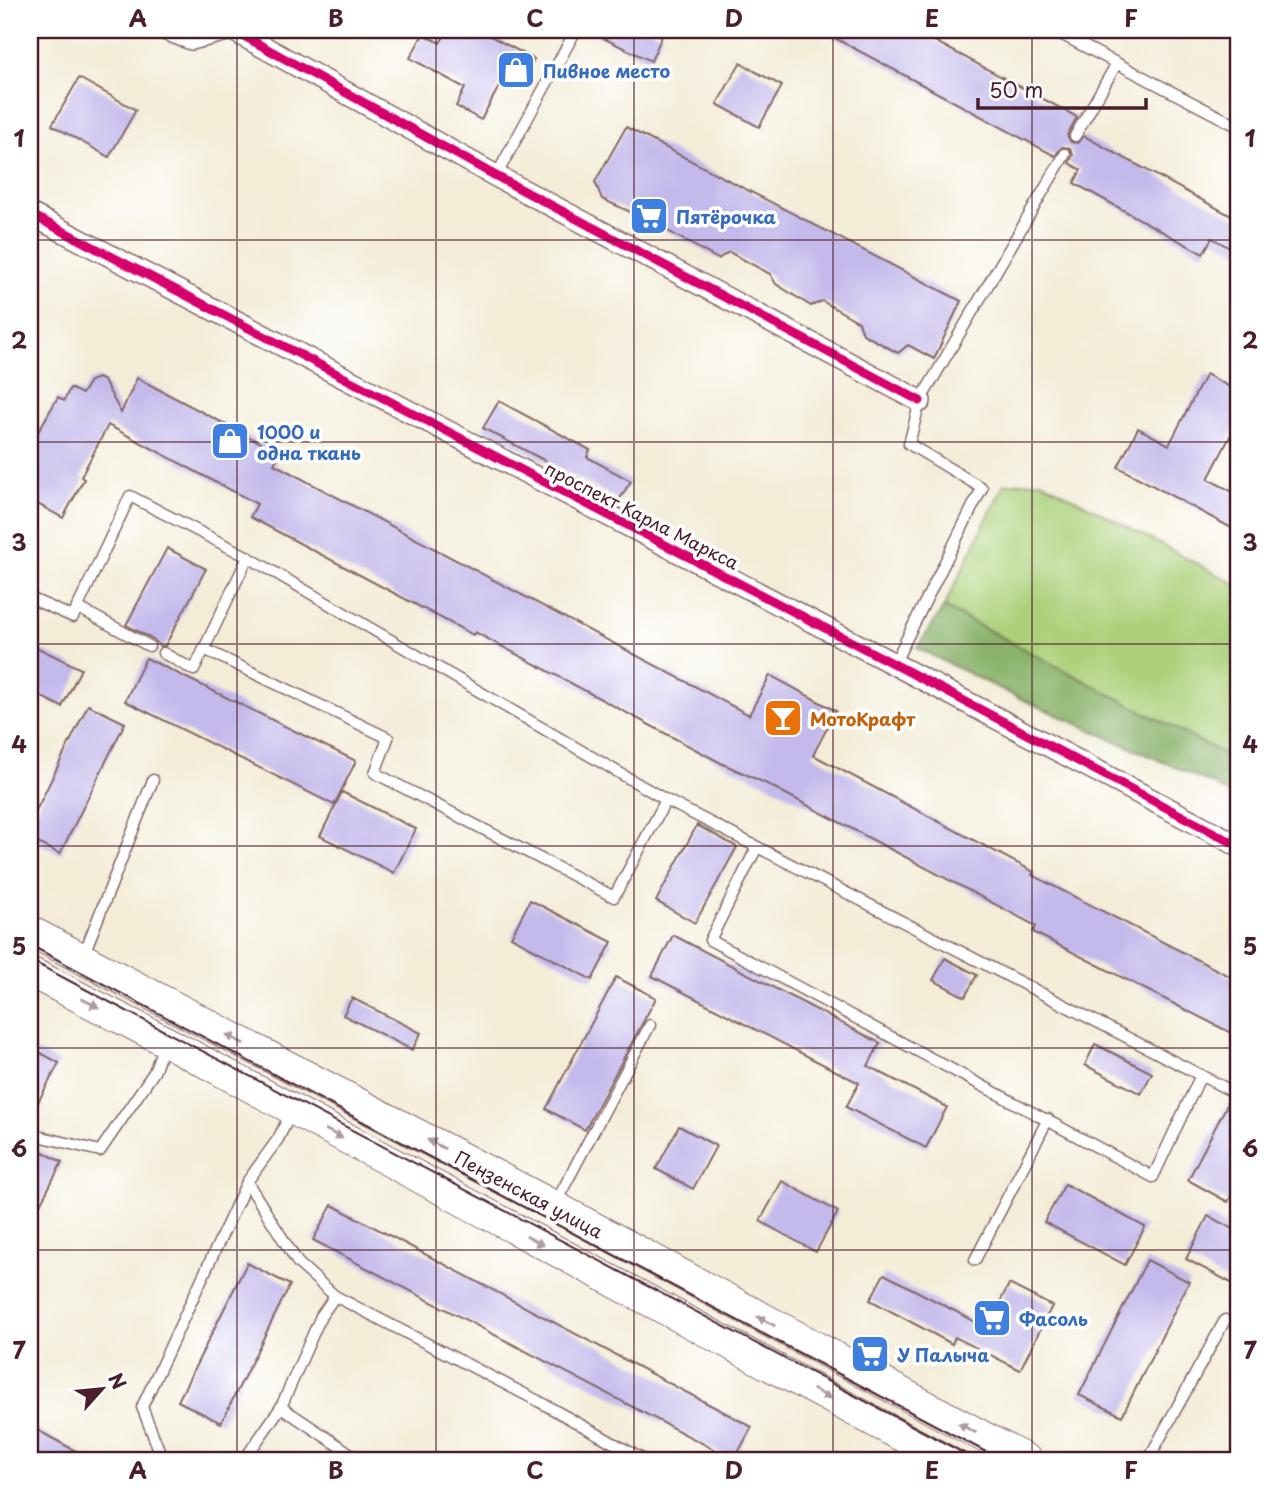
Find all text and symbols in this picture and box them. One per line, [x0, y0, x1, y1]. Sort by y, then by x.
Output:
text: A [129, 0, 147, 35]
text: B [328, 0, 344, 35]
text: C [526, 0, 544, 35]
text: D [725, 0, 743, 35]
text: E [925, 0, 939, 35]
text: F [1124, 0, 1138, 35]
shop icon: Пивное место [495, 49, 537, 91]
place label: Пивное место [543, 57, 670, 84]
scale bar [978, 66, 1146, 110]
text: 50 m [989, 73, 1043, 105]
text: 1 [14, 120, 25, 155]
text: 1 [1245, 120, 1256, 155]
supermarket icon: Пятёрочка [628, 195, 670, 237]
place label: Пятёрочка [676, 203, 777, 230]
text: 2 [11, 322, 27, 357]
text: 2 [1242, 322, 1258, 357]
place label: 1000 и одна ткань [257, 418, 361, 466]
shop icon: 1000 и одна ткань [209, 420, 251, 462]
street label: проспект Карла Маркса [540, 454, 745, 576]
text: 3 [11, 524, 27, 559]
text: 3 [1242, 524, 1258, 559]
bar icon: МотоКрафт [762, 697, 804, 739]
place label: МотоКрафт [810, 705, 916, 732]
text: 4 [11, 726, 27, 761]
text: 4 [1242, 726, 1258, 761]
text: 5 [12, 928, 26, 963]
text: 5 [1243, 928, 1257, 963]
one-way arrow [81, 997, 101, 1009]
one-way arrow [224, 1033, 244, 1045]
one-way arrow [324, 1128, 344, 1139]
text: 6 [11, 1130, 27, 1165]
text: 6 [1242, 1130, 1258, 1165]
one-way arrow [426, 1139, 446, 1150]
street label: Пензенская улица [450, 1144, 608, 1245]
one-way arrow [525, 1235, 545, 1247]
supermarket icon: Фасоль [971, 1297, 1013, 1339]
place label: Фасоль [1019, 1305, 1088, 1332]
one-way arrow [757, 1315, 776, 1327]
text: 7 [12, 1332, 26, 1367]
text: 7 [1243, 1332, 1257, 1367]
supermarket icon: У Палыча [849, 1333, 891, 1375]
place label: У Палыча [897, 1341, 990, 1368]
north arrow [66, 1354, 136, 1424]
text: N [102, 1368, 134, 1394]
one-way arrow [812, 1388, 832, 1400]
one-way arrow [957, 1422, 977, 1434]
text: A [129, 1452, 147, 1487]
text: B [328, 1452, 344, 1487]
text: C [526, 1452, 544, 1487]
text: D [725, 1452, 743, 1487]
text: E [925, 1452, 939, 1487]
text: F [1124, 1452, 1138, 1487]

